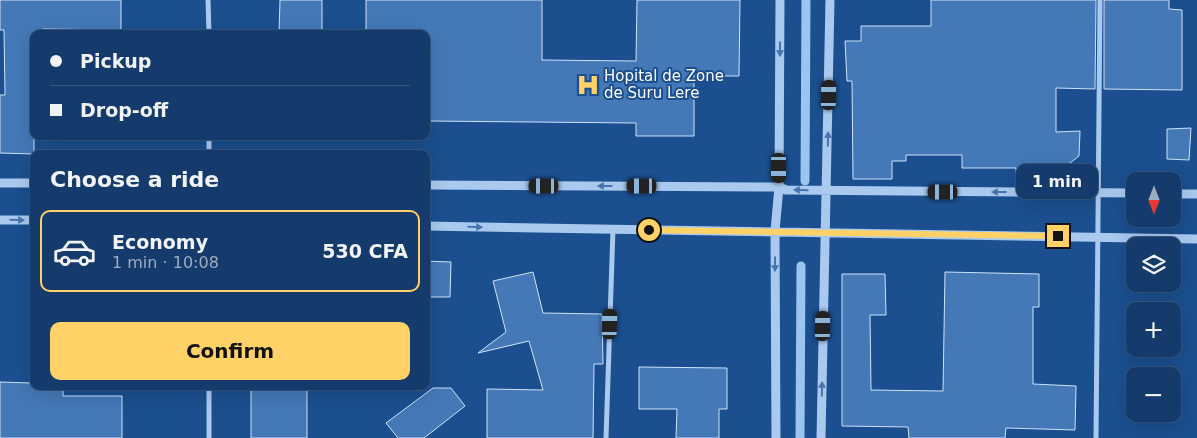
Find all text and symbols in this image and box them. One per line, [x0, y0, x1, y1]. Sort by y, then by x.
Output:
one-way arrow [776, 41, 784, 57]
text: Pickup [80, 50, 151, 72]
place label: Hopital de Zone de Suru Lere [604, 67, 724, 102]
hospital icon: Hopital de Zone de Suru Lere [575, 72, 601, 98]
car [821, 80, 836, 110]
text: Drop-off [80, 99, 168, 121]
one-way arrow [824, 131, 832, 147]
car [771, 153, 786, 183]
callout: 1 min [1017, 164, 1099, 198]
text: Choose a ride [50, 167, 219, 192]
text: 1 min [1032, 172, 1082, 191]
north arrow [1126, 172, 1181, 228]
map controls [1126, 172, 1181, 422]
car [529, 179, 559, 194]
car [627, 179, 657, 194]
one-way arrow [596, 182, 612, 190]
car [928, 185, 958, 200]
one-way arrow [793, 186, 809, 194]
one-way arrow [991, 188, 1007, 196]
one-way arrow [9, 216, 25, 224]
route start [638, 219, 660, 241]
one-way arrow [467, 223, 483, 231]
route end [1047, 225, 1069, 247]
icon: car [52, 229, 97, 274]
text: Economy [112, 231, 208, 253]
button: layers [1126, 237, 1181, 292]
text: 530 CFA [322, 240, 408, 262]
text: 1 min · 10:08 [112, 253, 219, 272]
one-way arrow [771, 256, 779, 272]
button: + [1126, 302, 1181, 357]
car [601, 309, 618, 339]
car [815, 311, 830, 341]
button: Confirm [50, 322, 410, 380]
button: − [1126, 367, 1181, 422]
one-way arrow [818, 381, 826, 397]

